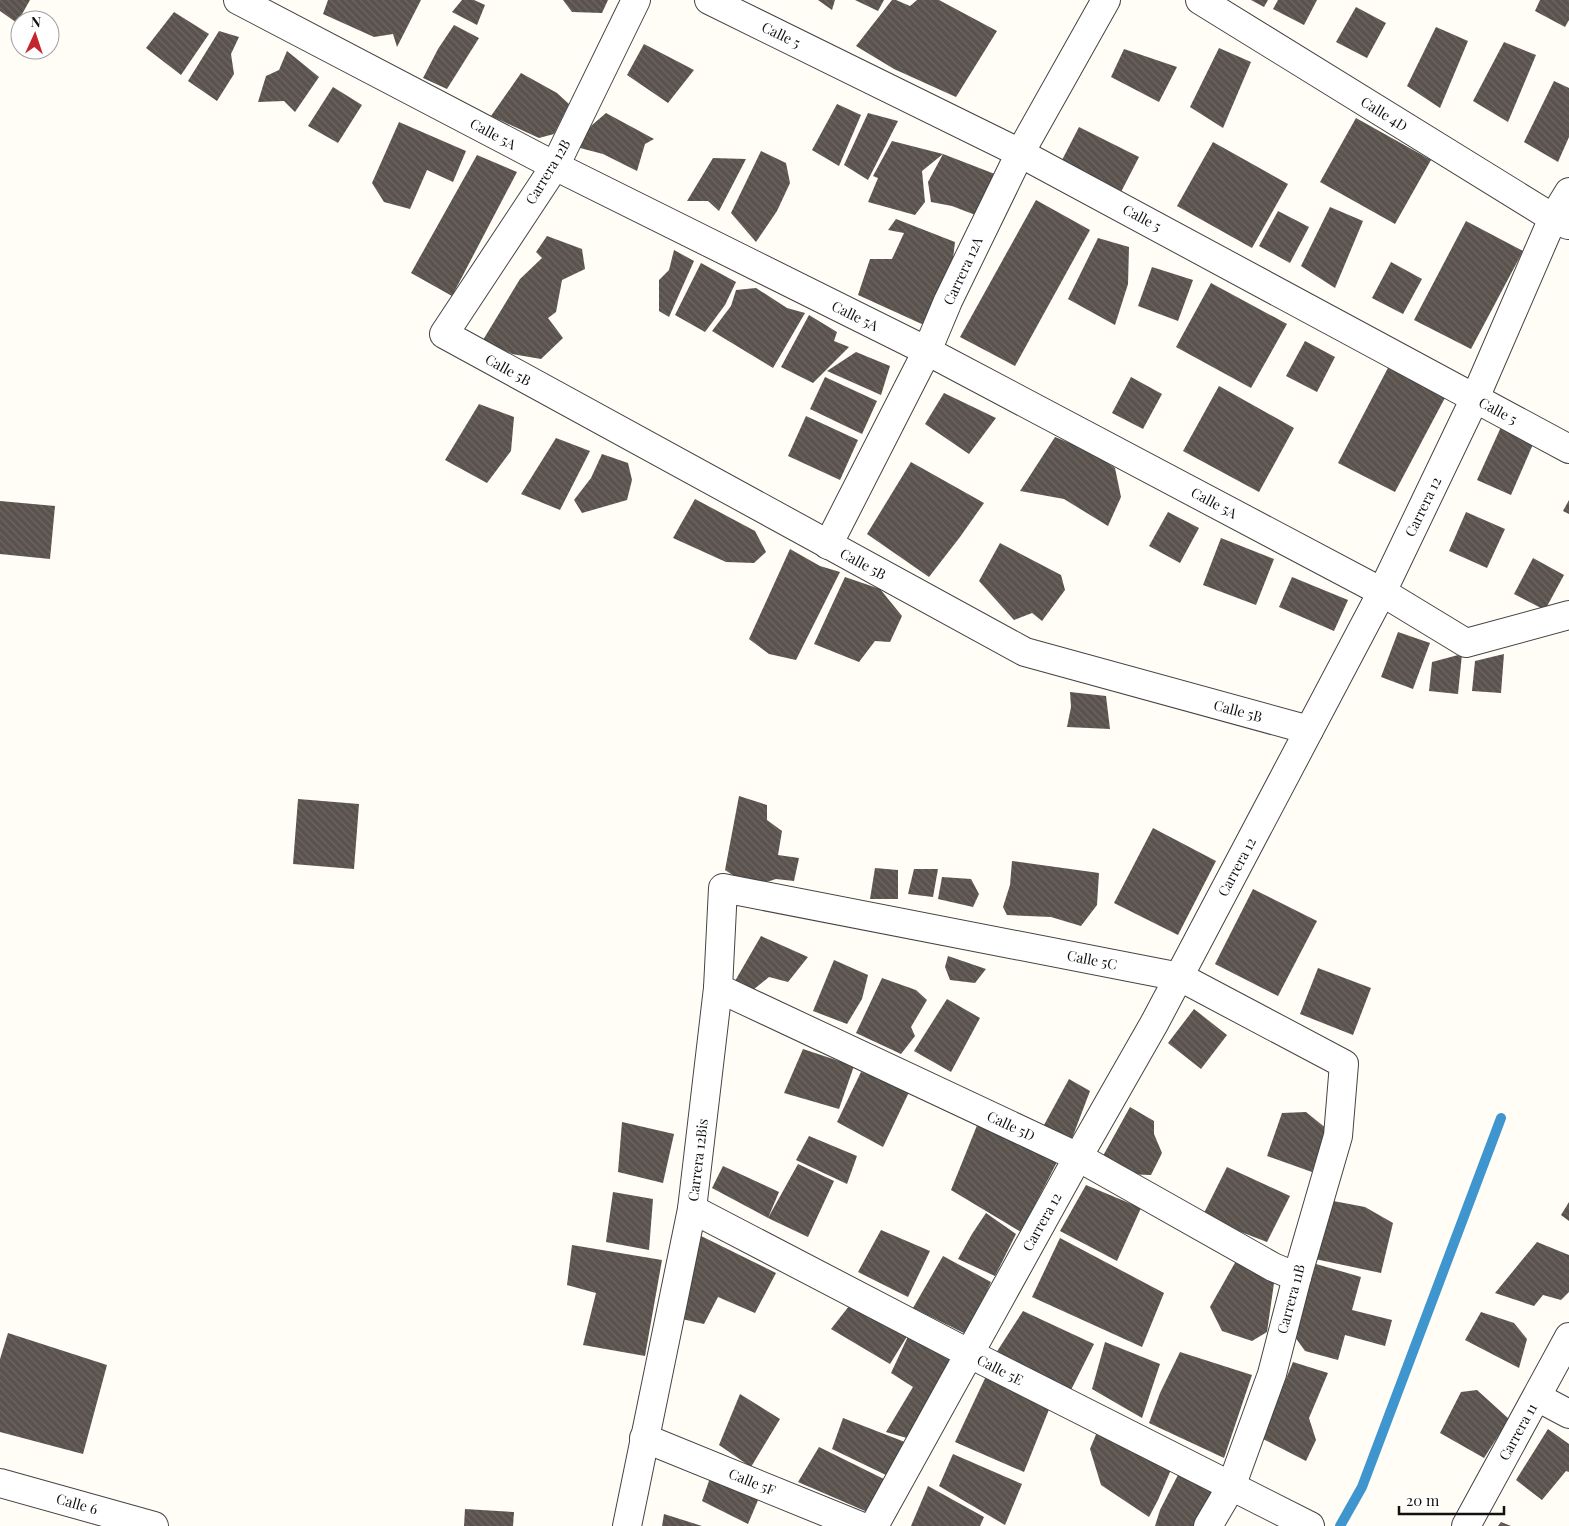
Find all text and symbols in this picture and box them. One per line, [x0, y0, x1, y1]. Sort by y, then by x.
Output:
north arrow [10, 10, 60, 60]
text: N [30, 12, 41, 31]
street label: Calle 5 [759, 17, 804, 52]
street label: Calle 4D [1357, 92, 1411, 135]
street label: Calle 5A [467, 114, 520, 154]
street label: Carrera 12B [521, 135, 575, 208]
street label: Calle 5 [1120, 200, 1165, 236]
street label: Carrera 12A [938, 233, 987, 308]
street label: Calle 5A [829, 296, 882, 335]
street label: Calle 5B [482, 349, 535, 390]
street label: Calle 5 [1476, 393, 1521, 429]
street label: Carrera 12 [1400, 473, 1445, 540]
street label: Calle 5A [1188, 483, 1241, 523]
street label: Calle 5B [837, 544, 890, 584]
street label: Calle 5B [1212, 695, 1265, 726]
street label: Carrera 12 [1213, 834, 1260, 900]
street label: Calle 5C [1066, 945, 1119, 974]
street label: Calle 5D [984, 1106, 1038, 1145]
street label: Carrera 12Bis [683, 1117, 712, 1202]
street label: Carrera 12 [1018, 1189, 1066, 1254]
street label: Carrera 11B [1272, 1262, 1309, 1336]
street label: Calle 5E [974, 1350, 1027, 1389]
street label: Carrera 11 [1494, 1400, 1541, 1464]
street label: Calle 5F [726, 1464, 778, 1499]
scale bar [1399, 1484, 1504, 1516]
street label: Calle 6 [54, 1489, 100, 1518]
text: 20 m [1406, 1490, 1440, 1510]

